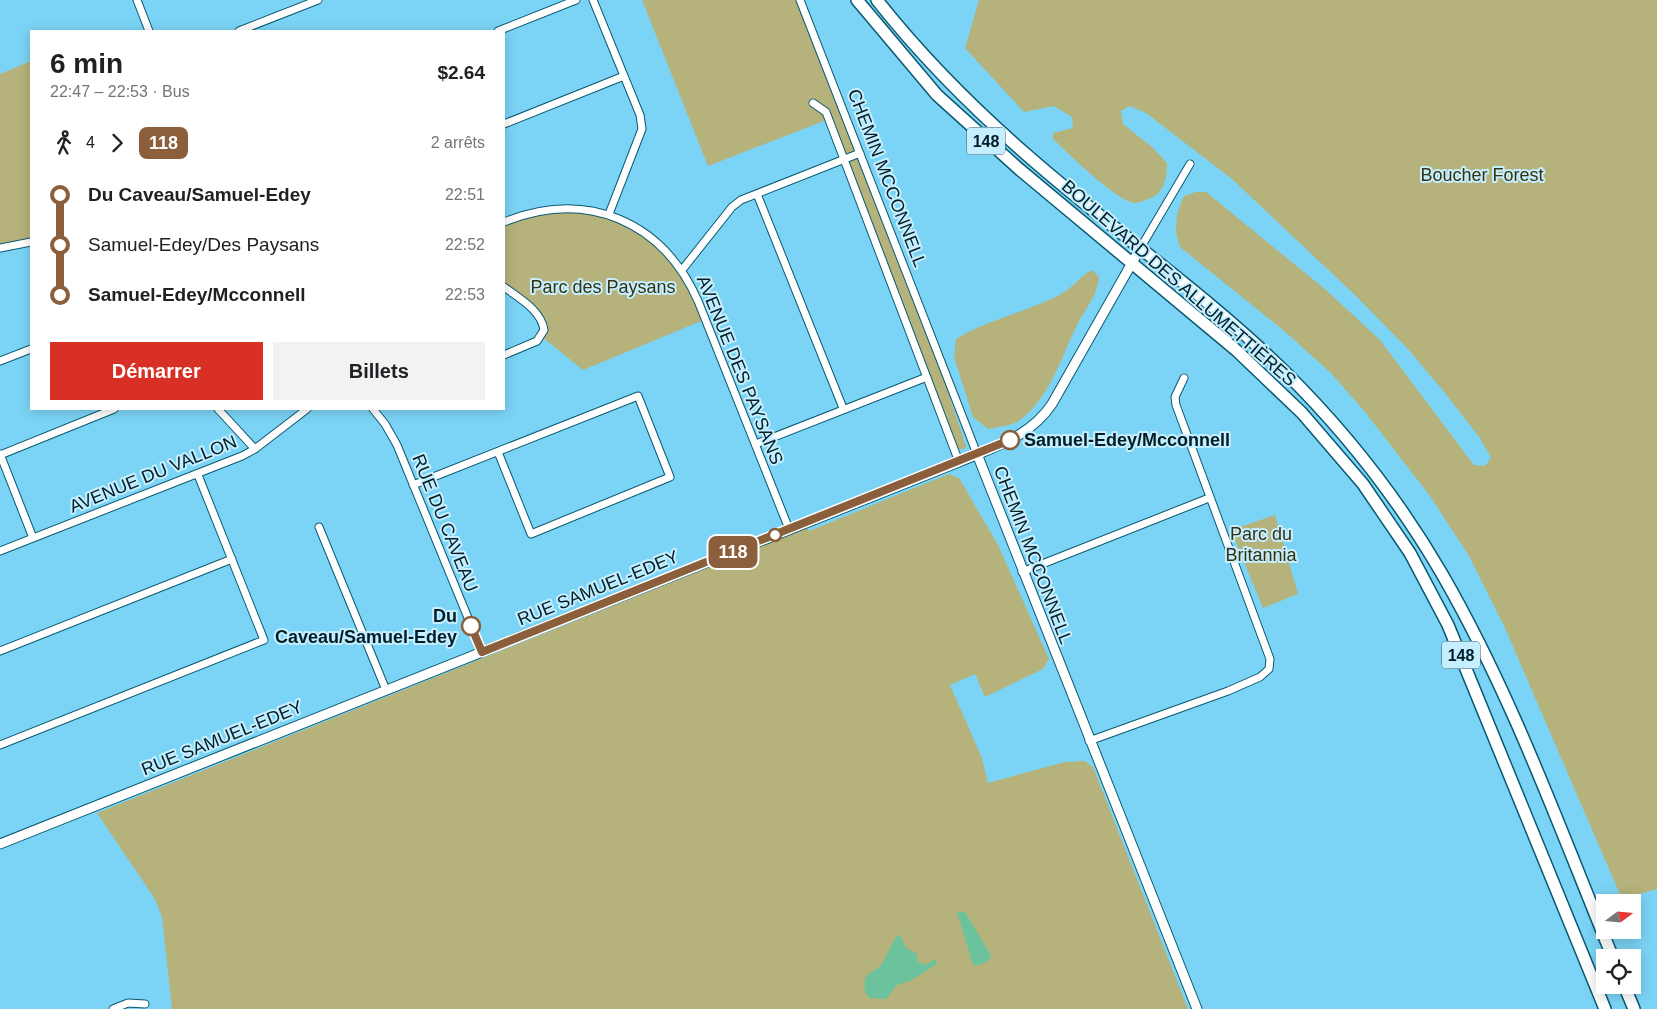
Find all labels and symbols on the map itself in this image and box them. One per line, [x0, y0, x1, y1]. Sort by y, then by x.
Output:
street label: CHEMIN MCCONNELL [844, 86, 930, 270]
road number: 148 [967, 128, 1005, 154]
park label: Boucher Forest [1420, 165, 1544, 185]
street label: BOULEVARD DES ALLUMETTIÈRES [1058, 176, 1300, 390]
street label: AVENUE DES PAYSANS [693, 273, 787, 467]
park label: Parc des Paysans [530, 277, 676, 297]
marker: Samuel-Edey/Mcconnell [1000, 430, 1020, 450]
place label: Samuel-Edey/Mcconnell [1024, 430, 1230, 450]
street label: AVENUE DU VALLON [67, 431, 239, 517]
street label: RUE DU CAVEAU [408, 451, 482, 595]
street label: CHEMIN MCCONNELL [990, 463, 1076, 647]
park label: Parc du Britannia [1225, 524, 1298, 565]
unlabelled marker [768, 528, 782, 542]
line badge: 118 [704, 536, 762, 568]
street label: RUE SAMUEL-EDEY [514, 547, 682, 629]
place label: Du Caveau/Samuel-Edey [275, 606, 457, 647]
marker: Du Caveau/Samuel-Edey [461, 616, 481, 636]
road number: 148 [1442, 642, 1480, 668]
street label: RUE SAMUEL-EDEY [138, 697, 306, 779]
north arrow [1596, 894, 1641, 939]

